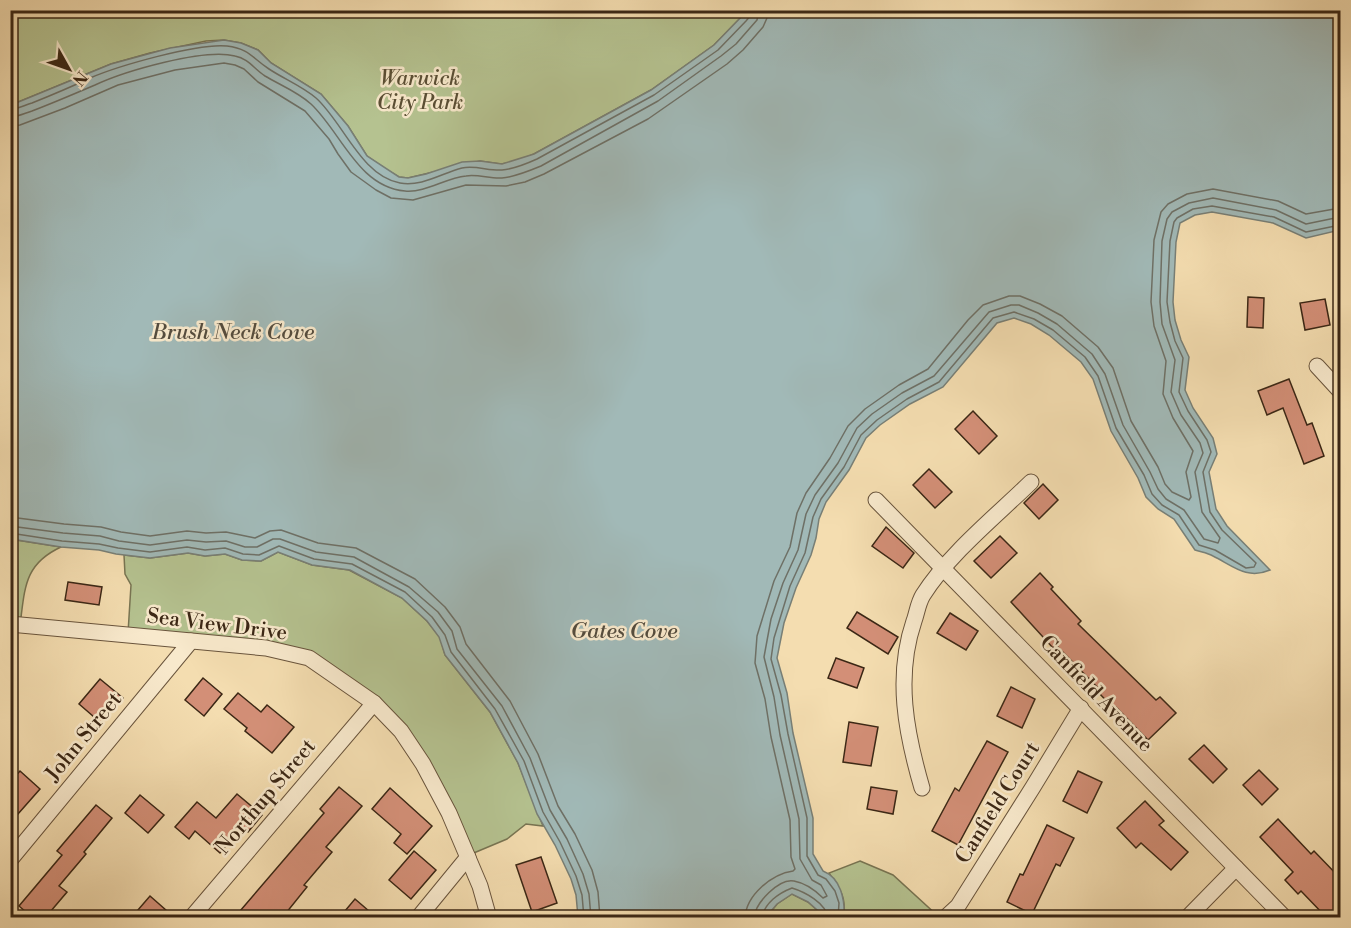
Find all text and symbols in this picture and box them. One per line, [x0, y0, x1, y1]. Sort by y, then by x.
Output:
north arrow [39, 39, 99, 99]
park label: Warwick City Park [377, 66, 463, 116]
text: N [68, 67, 91, 90]
water label: Brush Neck Cove [151, 319, 314, 346]
street label: Sea View Drive [145, 603, 289, 647]
water label: Gates Cove [571, 618, 677, 645]
street label: Canfield Avenue [1034, 630, 1158, 758]
street label: John Street [40, 687, 128, 788]
street label: Northup Street [210, 734, 322, 860]
street label: Canfield Court [950, 737, 1046, 869]

